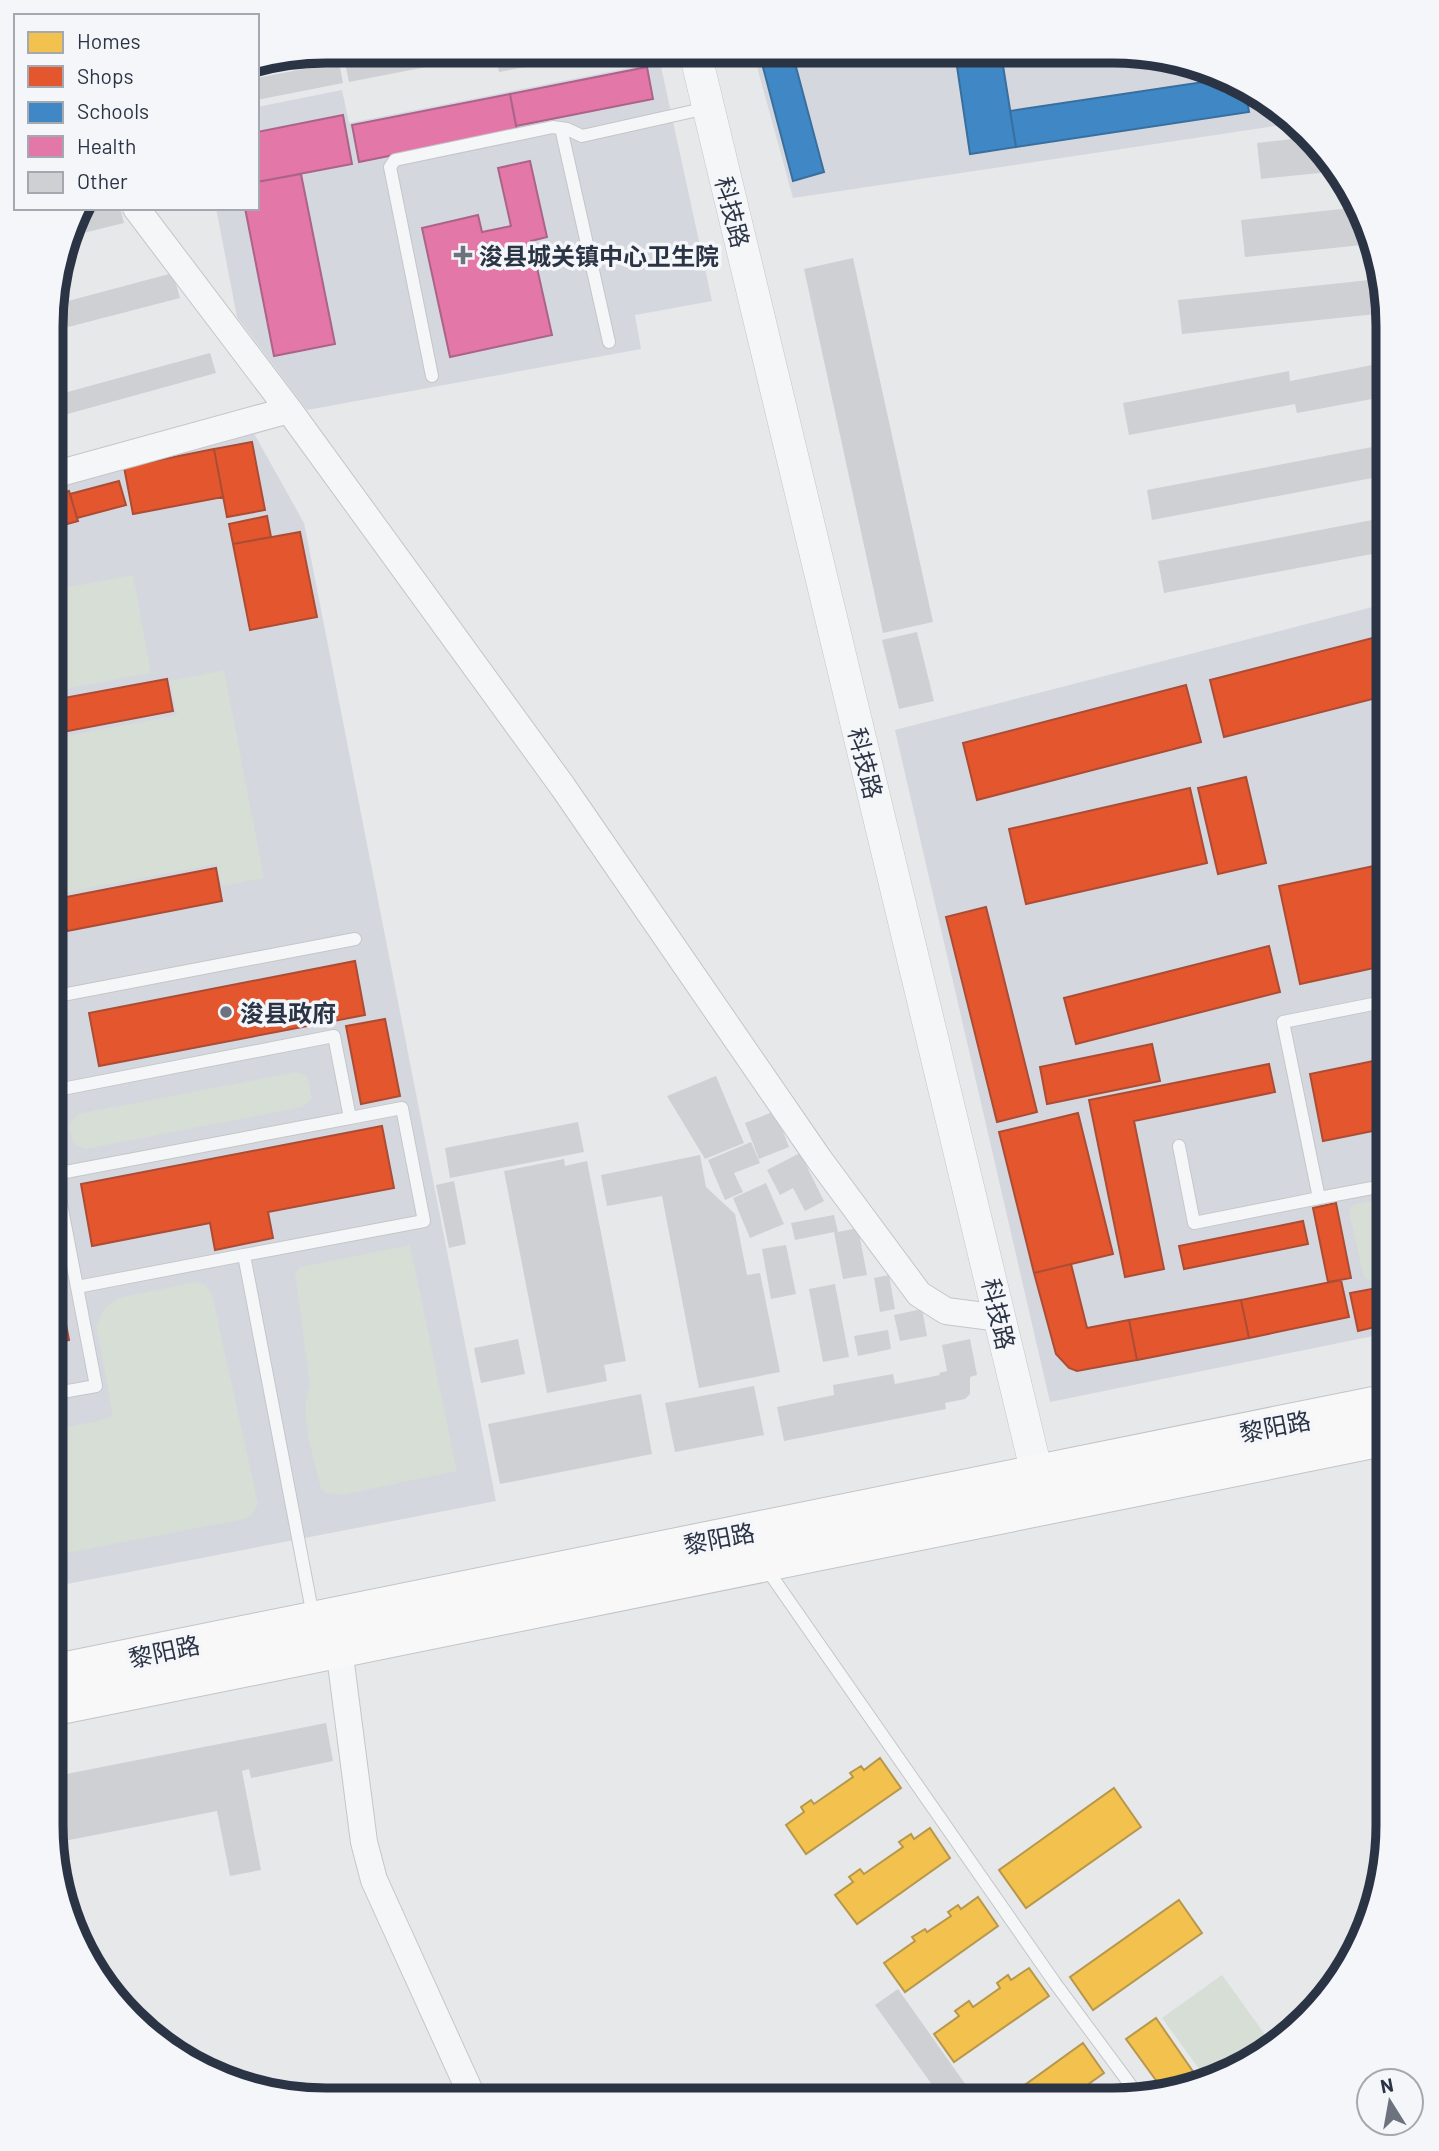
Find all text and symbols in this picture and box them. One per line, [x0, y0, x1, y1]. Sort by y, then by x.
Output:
legend [14, 14, 259, 210]
text: Homes [77, 28, 141, 53]
text: Shops [77, 63, 134, 88]
text: Schools [77, 98, 149, 123]
text: Health [77, 133, 136, 158]
text: Other [77, 168, 128, 193]
street label: 科技路 [710, 174, 756, 250]
place label: 浚县城关镇中心卫生院 [479, 241, 719, 270]
marker: 浚县城关镇中心卫生院 [453, 245, 473, 265]
street label: 科技路 [843, 725, 889, 801]
place label: 浚县政府 [240, 998, 336, 1027]
marker: 浚县政府 [218, 1004, 234, 1020]
street label: 科技路 [977, 1276, 1021, 1352]
street label: 黎阳路 [1237, 1405, 1313, 1447]
street label: 黎阳路 [681, 1517, 757, 1559]
street label: 黎阳路 [126, 1629, 202, 1673]
north arrow [1355, 2067, 1425, 2137]
text: N [1378, 2072, 1395, 2097]

